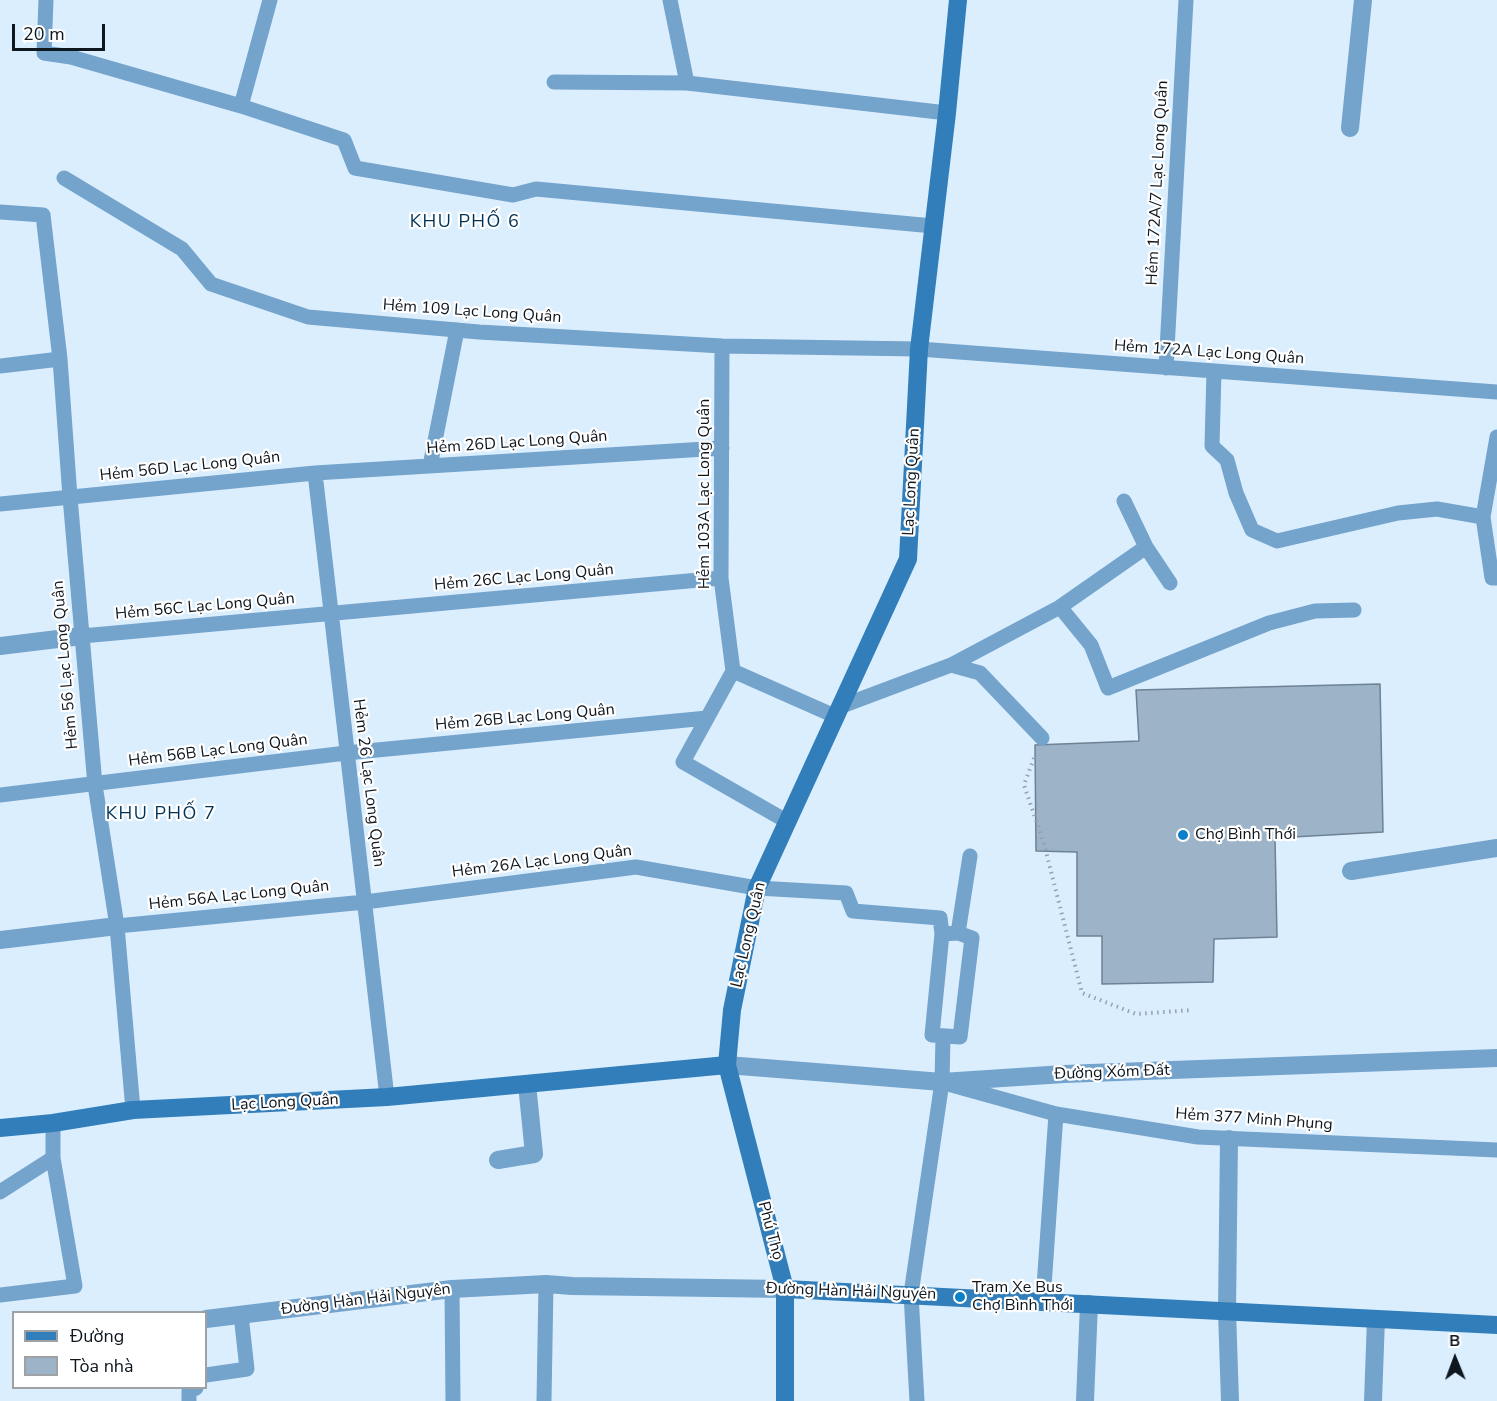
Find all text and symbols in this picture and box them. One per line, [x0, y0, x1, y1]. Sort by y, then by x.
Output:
scale bar [15, 12, 108, 50]
text: 20 m [23, 22, 65, 46]
street label: Hẻm 172A/7 Lạc Long Quân [1143, 80, 1173, 286]
district label: KHU PHỐ 6 [410, 212, 520, 234]
street label: Hẻm 109 Lạc Long Quân [382, 296, 562, 328]
street label: Hẻm 172A Lạc Long Quân [1113, 337, 1305, 369]
street label: Hẻm 103A Lạc Long Quân [695, 399, 715, 589]
street label: Hẻm 26D Lạc Long Quân [426, 427, 608, 459]
street label: Lạc Long Quân [900, 428, 924, 536]
street label: Hẻm 56D Lạc Long Quân [99, 448, 281, 486]
street label: Hẻm 26C Lạc Long Quân [433, 561, 615, 595]
street label: Hẻm 56 Lạc Long Quân [49, 580, 83, 750]
street label: Hẻm 56C Lạc Long Quân [114, 590, 296, 624]
street label: Hẻm 26 Lạc Long Quân [348, 698, 388, 868]
street label: Hẻm 26B Lạc Long Quân [434, 701, 616, 735]
street label: Hẻm 56B Lạc Long Quân [127, 730, 309, 772]
district label: KHU PHỐ 7 [106, 804, 216, 826]
place label: Chợ Bình Thới [1195, 825, 1296, 845]
marker: Chợ Bình Thới [1176, 828, 1190, 842]
street label: Hẻm 26A Lạc Long Quân [451, 841, 633, 883]
street label: Hẻm 56A Lạc Long Quân [148, 877, 330, 915]
street label: Lạc Long Quân [728, 880, 770, 990]
street label: Đường Xóm Đất [1054, 1061, 1170, 1085]
street label: Lạc Long Quân [231, 1091, 339, 1115]
street label: Hẻm 377 Minh Phụng [1175, 1105, 1333, 1135]
street label: Phú Thọ [753, 1200, 787, 1262]
place label: Trạm Xe Bus Chợ Bình Thới [972, 1278, 1073, 1316]
street label: Đường Hàn Hải Nguyên [765, 1279, 937, 1305]
street label: Đường Hàn Hải Nguyên [280, 1280, 452, 1320]
marker: Trạm Xe Bus Chợ Bình Thới [953, 1290, 967, 1304]
legend [12, 1311, 207, 1389]
text: Đường [70, 1324, 124, 1348]
north arrow [1425, 1329, 1485, 1389]
text: B [1449, 1330, 1460, 1352]
text: Tòa nhà [70, 1354, 134, 1378]

